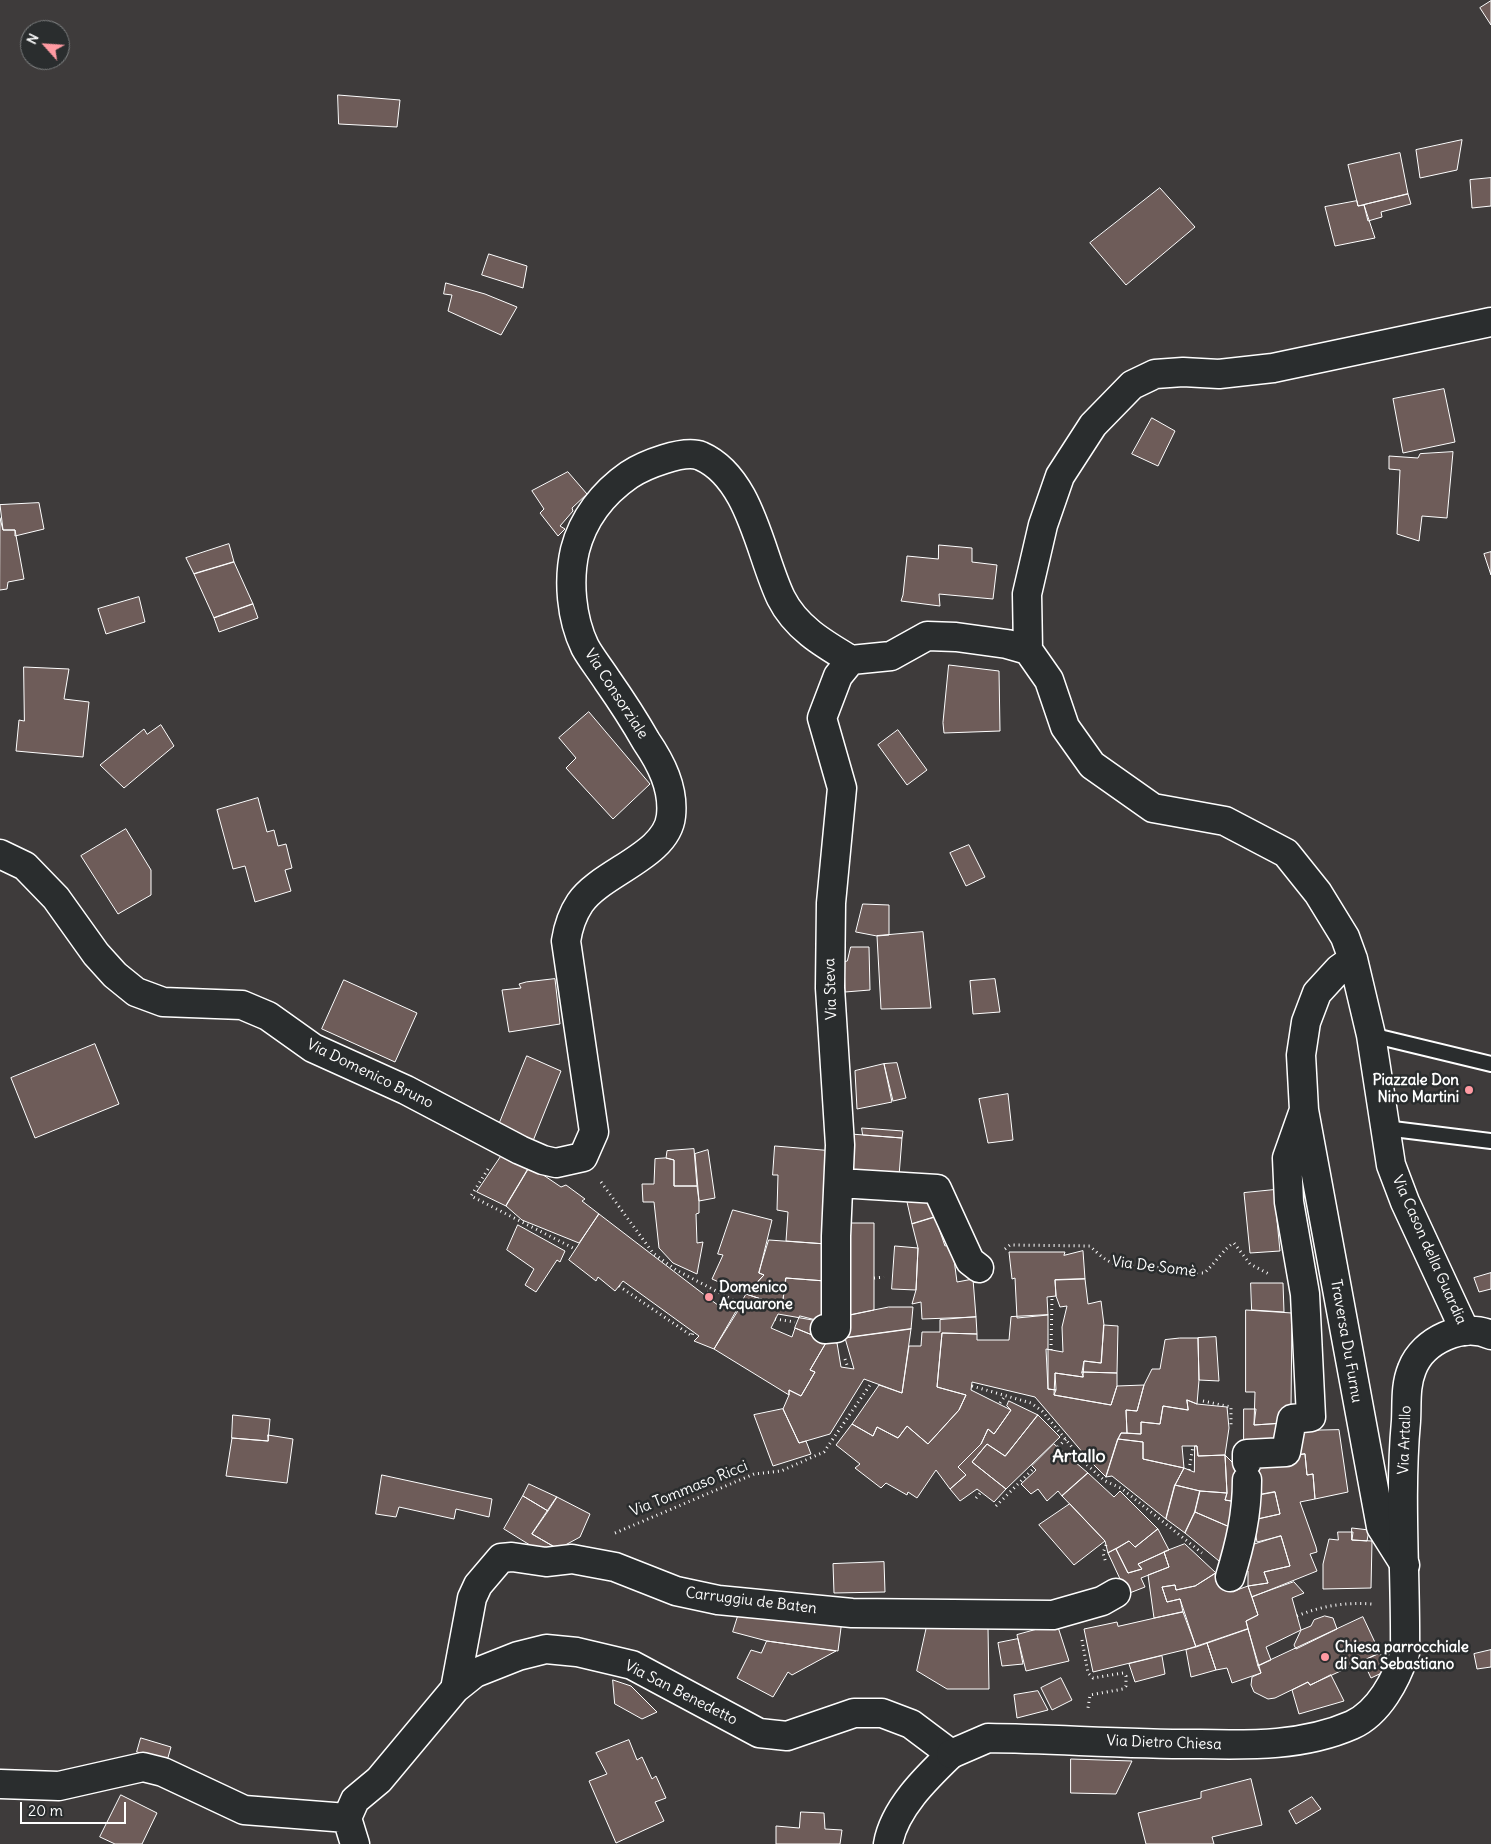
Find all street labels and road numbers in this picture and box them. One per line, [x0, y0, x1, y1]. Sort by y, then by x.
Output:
street label: Via Consorziale [580, 646, 652, 742]
street label: Via Steva [821, 958, 841, 1020]
street label: Via Domenico Bruno [304, 1036, 436, 1112]
street label: Via Cason della Guardia [1388, 1173, 1470, 1327]
street label: Via De Somè [1111, 1253, 1197, 1281]
street label: Traversa Du Furnu [1326, 1278, 1366, 1404]
street label: Via Artallo [1395, 1405, 1415, 1475]
street label: Via Tommaso Ricci [628, 1457, 750, 1521]
street label: Carruggiu de Baten [684, 1584, 818, 1618]
street label: Via San Benedetto [622, 1657, 740, 1729]
street label: Via Dietro Chiesa [1106, 1732, 1222, 1754]

